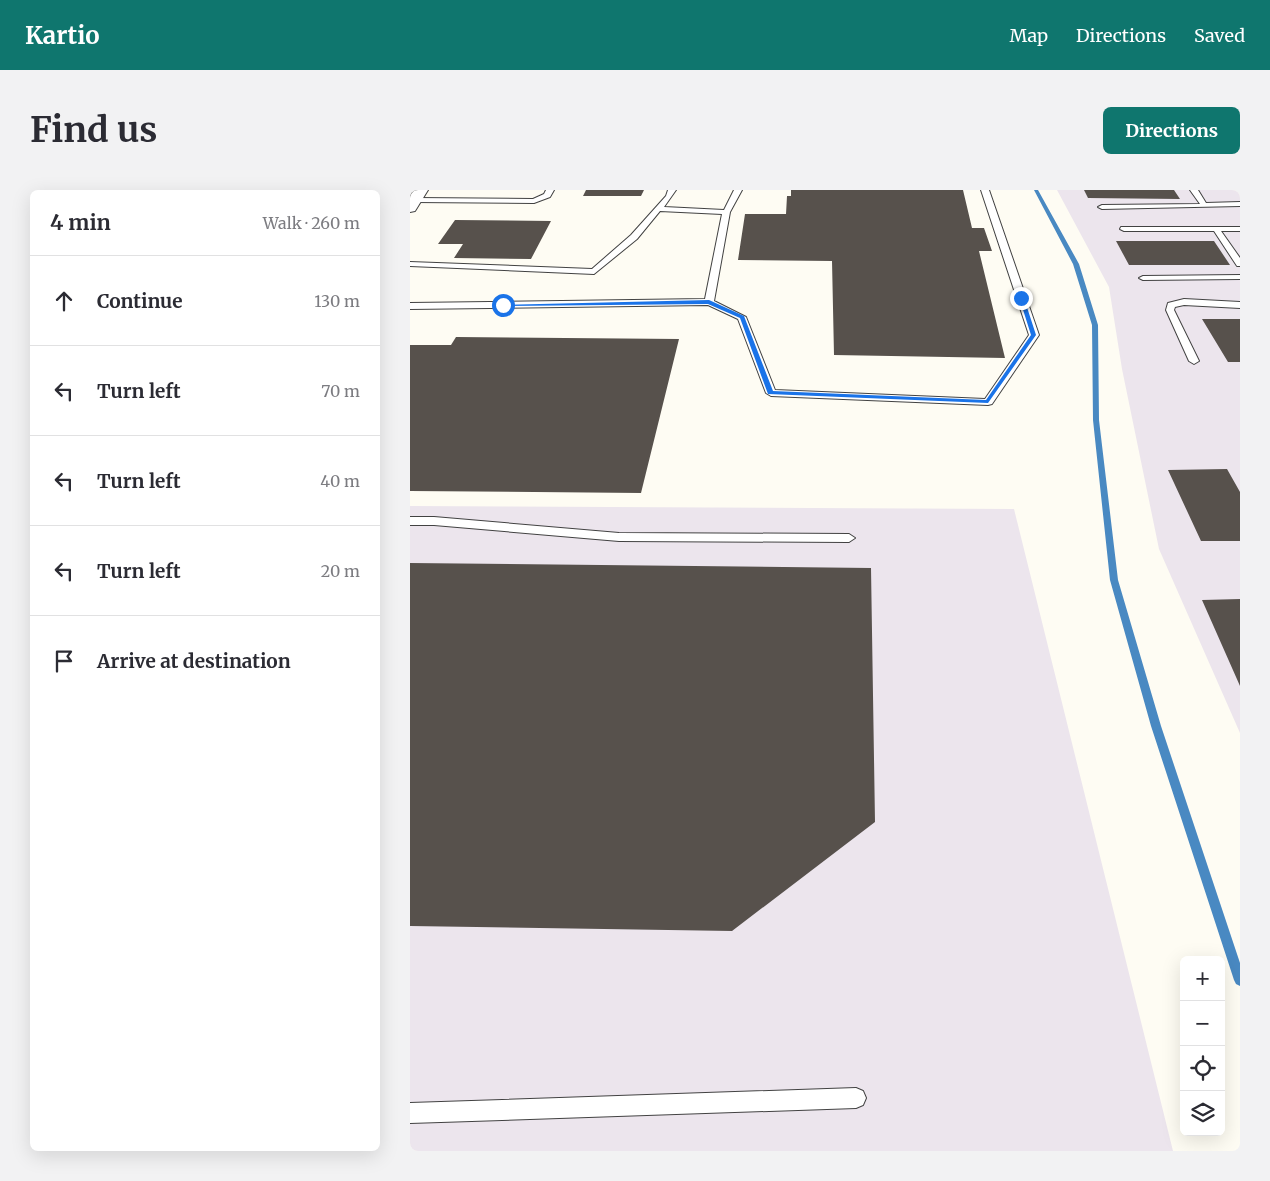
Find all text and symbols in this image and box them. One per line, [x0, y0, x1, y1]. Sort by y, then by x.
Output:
text: Kartio [25, 20, 100, 51]
text: Map [1010, 24, 1048, 47]
text: Directions [1076, 24, 1166, 47]
text: Saved [1194, 24, 1245, 47]
button: Directions [1103, 107, 1240, 154]
text: Find us [30, 108, 157, 152]
text: 4 min [50, 209, 111, 236]
text: Walk · 260 m [263, 213, 360, 233]
icon: ahead [50, 287, 78, 315]
route end [1010, 287, 1033, 310]
text: Continue [97, 289, 183, 313]
text: 130 m [314, 291, 360, 311]
route start [492, 294, 515, 317]
icon: left [50, 377, 78, 405]
text: Turn left [97, 379, 181, 403]
text: 70 m [321, 381, 360, 401]
icon: left [50, 467, 78, 495]
text: Turn left [97, 469, 181, 493]
text: 40 m [320, 471, 360, 491]
icon: left [50, 557, 78, 585]
text: Turn left [97, 559, 181, 583]
text: 20 m [321, 561, 360, 581]
icon: arrive [50, 647, 78, 675]
text: Arrive at destination [97, 649, 291, 673]
map controls [1180, 956, 1225, 1136]
button: + [1180, 956, 1225, 1001]
button: − [1180, 1001, 1225, 1046]
button: locate [1180, 1046, 1225, 1091]
button: layers [1180, 1091, 1225, 1136]

